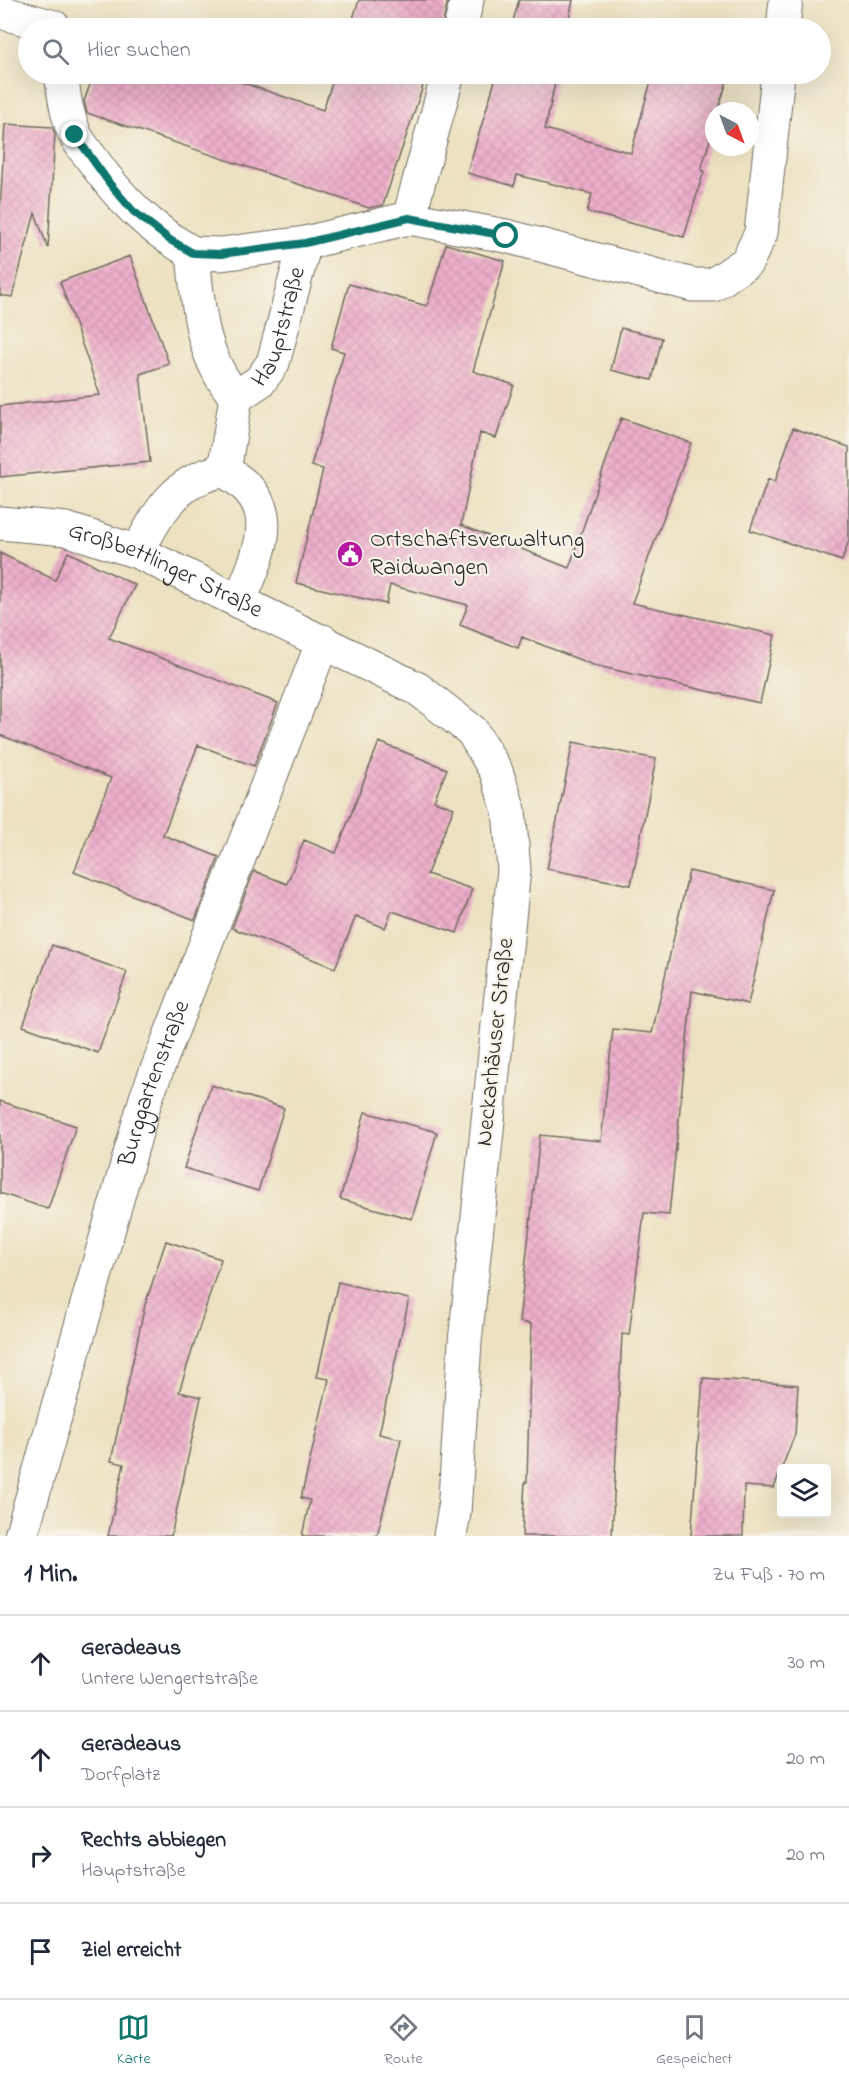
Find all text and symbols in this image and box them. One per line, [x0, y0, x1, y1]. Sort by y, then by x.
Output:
search box [18, 18, 831, 84]
icon: search [39, 35, 72, 68]
text: Hier suchen [87, 35, 191, 67]
north arrow [705, 102, 759, 156]
route end [61, 121, 87, 147]
route start [492, 222, 518, 248]
street label: Hauptstraße [243, 263, 315, 395]
street label: Großbettlinger Straße [64, 513, 269, 628]
place label: Ortschaftsverwaltung Raidwangen [370, 523, 584, 586]
public building icon: Ortschaftsverwaltung Raidwangen [335, 539, 365, 569]
street label: Neckarhäuser Straße [468, 936, 524, 1148]
street label: Burggartenstraße [110, 995, 200, 1172]
map controls [777, 1464, 831, 1518]
button: layers [777, 1464, 831, 1518]
text: 1 Min. [24, 1556, 77, 1594]
text: Zu Fuß · 70 m [712, 1561, 825, 1590]
text: Geradeaus [81, 1633, 181, 1665]
icon: ahead [24, 1647, 57, 1680]
text: 30 m [788, 1649, 825, 1678]
text: Untere Wengertstraße [81, 1665, 258, 1694]
text: Geradeaus [81, 1729, 181, 1761]
icon: ahead [24, 1743, 57, 1776]
text: 20 m [786, 1745, 825, 1774]
text: Dorfplatz [81, 1761, 161, 1790]
text: Rechts abbiegen [81, 1825, 226, 1857]
icon: right [24, 1839, 57, 1872]
text: 20 m [786, 1841, 825, 1870]
text: Hauptstraße [81, 1857, 186, 1886]
icon: arrive [24, 1935, 57, 1968]
text: Ziel erreicht [81, 1935, 181, 1967]
tab: Karte [117, 2011, 151, 2071]
tab: Route [384, 2011, 423, 2071]
tab: Gespeichert [656, 2011, 732, 2071]

